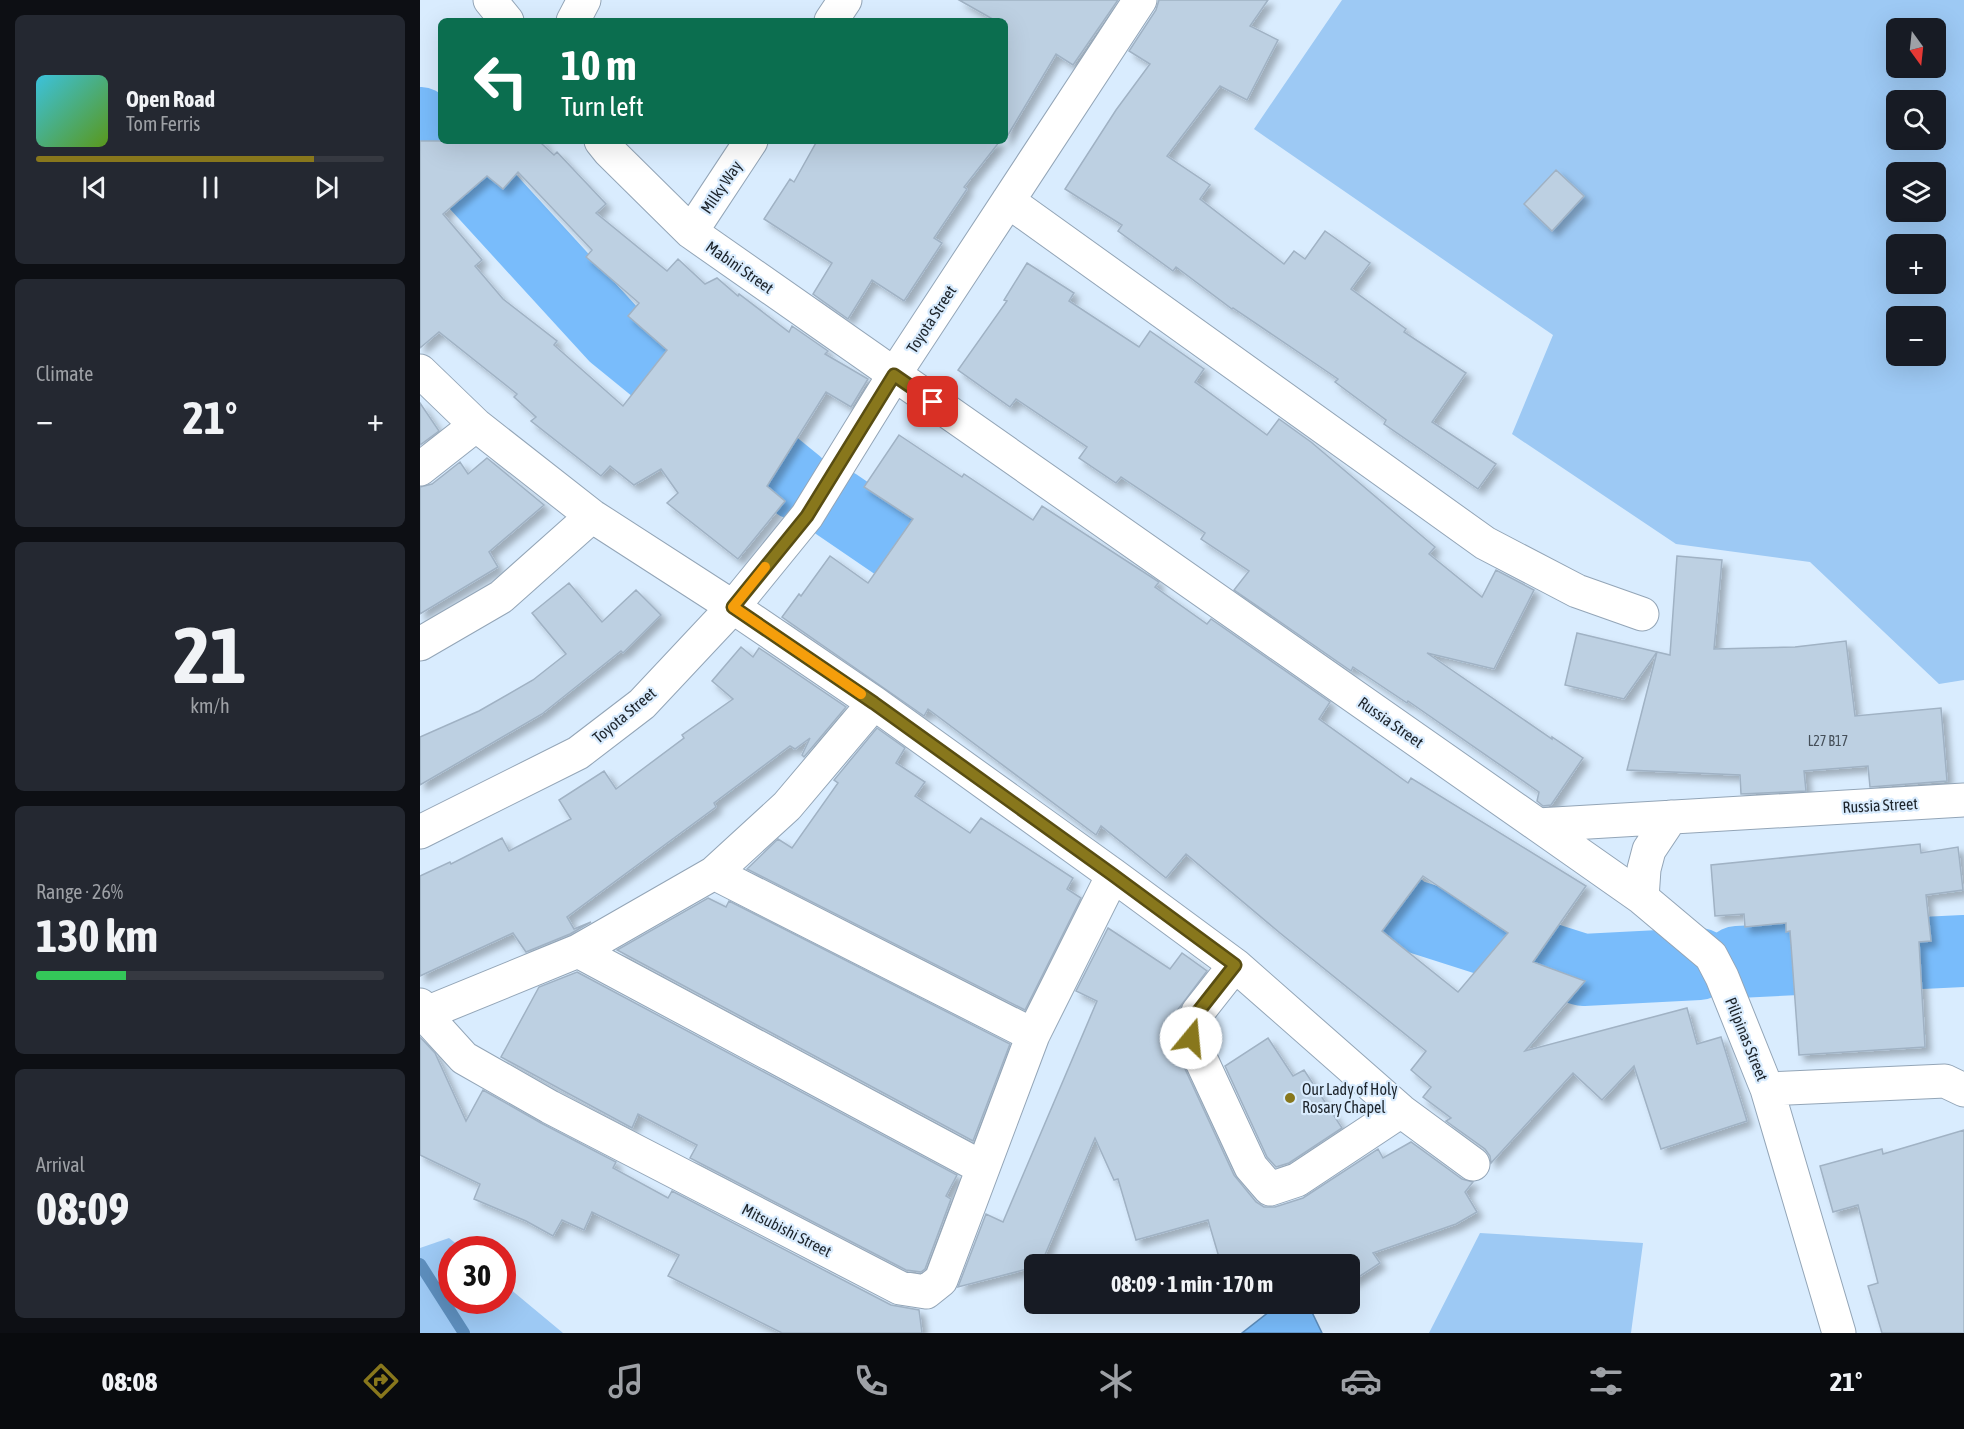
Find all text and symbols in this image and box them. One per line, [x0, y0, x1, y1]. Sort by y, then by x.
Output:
north arrow [1886, 18, 1946, 78]
map controls [1886, 18, 1946, 366]
text: 10 m [561, 41, 636, 89]
icon: left [462, 42, 540, 120]
text: Open Road [126, 86, 215, 112]
button: search [1886, 90, 1946, 150]
text: Turn left [561, 91, 644, 122]
text: Tom Ferris [126, 112, 200, 135]
street label: Milky Way [697, 157, 746, 217]
button: layers [1886, 162, 1946, 222]
icon: previous [78, 171, 111, 204]
icon: pause [194, 171, 227, 204]
icon: next [310, 171, 343, 204]
button: + [1886, 234, 1946, 294]
street label: Mabini Street [703, 237, 777, 297]
street label: Toyota Street [903, 282, 960, 357]
button: − [1886, 306, 1946, 366]
text: Climate [36, 362, 93, 385]
pin [907, 376, 958, 427]
icon: arrive [916, 385, 949, 418]
text: 21° [183, 392, 237, 444]
text: − [36, 400, 53, 438]
text: + [367, 400, 384, 438]
text: 21 [173, 610, 247, 700]
street label: Toyota Street [589, 683, 660, 747]
street label: Russia Street [1355, 693, 1427, 751]
text: km/h [190, 694, 230, 717]
house number: L27 B17 [1808, 733, 1848, 749]
street label: Russia Street [1842, 794, 1919, 816]
text: Range · 26% [36, 880, 123, 903]
text: 130 km [36, 910, 158, 962]
street label: Pilipinas Street [1721, 995, 1772, 1084]
position arrow [1159, 1006, 1223, 1070]
place label: Our Lady of Holy Rosary Chapel [1302, 1080, 1398, 1117]
marker: Our Lady of Holy Rosary Chapel [1283, 1091, 1297, 1105]
text: Arrival [36, 1153, 85, 1176]
text: 08:09 [36, 1183, 130, 1235]
street label: Mitsubishi Street [739, 1200, 835, 1260]
speed limit sign: 30 [438, 1236, 516, 1314]
text: 08:09 · 1 min · 170 m [1111, 1271, 1273, 1297]
icon: directions [360, 1360, 402, 1402]
icon: music [605, 1360, 647, 1402]
icon: phone [850, 1360, 892, 1402]
icon: climate [1095, 1360, 1137, 1402]
icon: car [1340, 1360, 1382, 1402]
icon: filters [1585, 1360, 1627, 1402]
text: 08:08 [101, 1366, 158, 1397]
text: 21° [1830, 1366, 1863, 1397]

